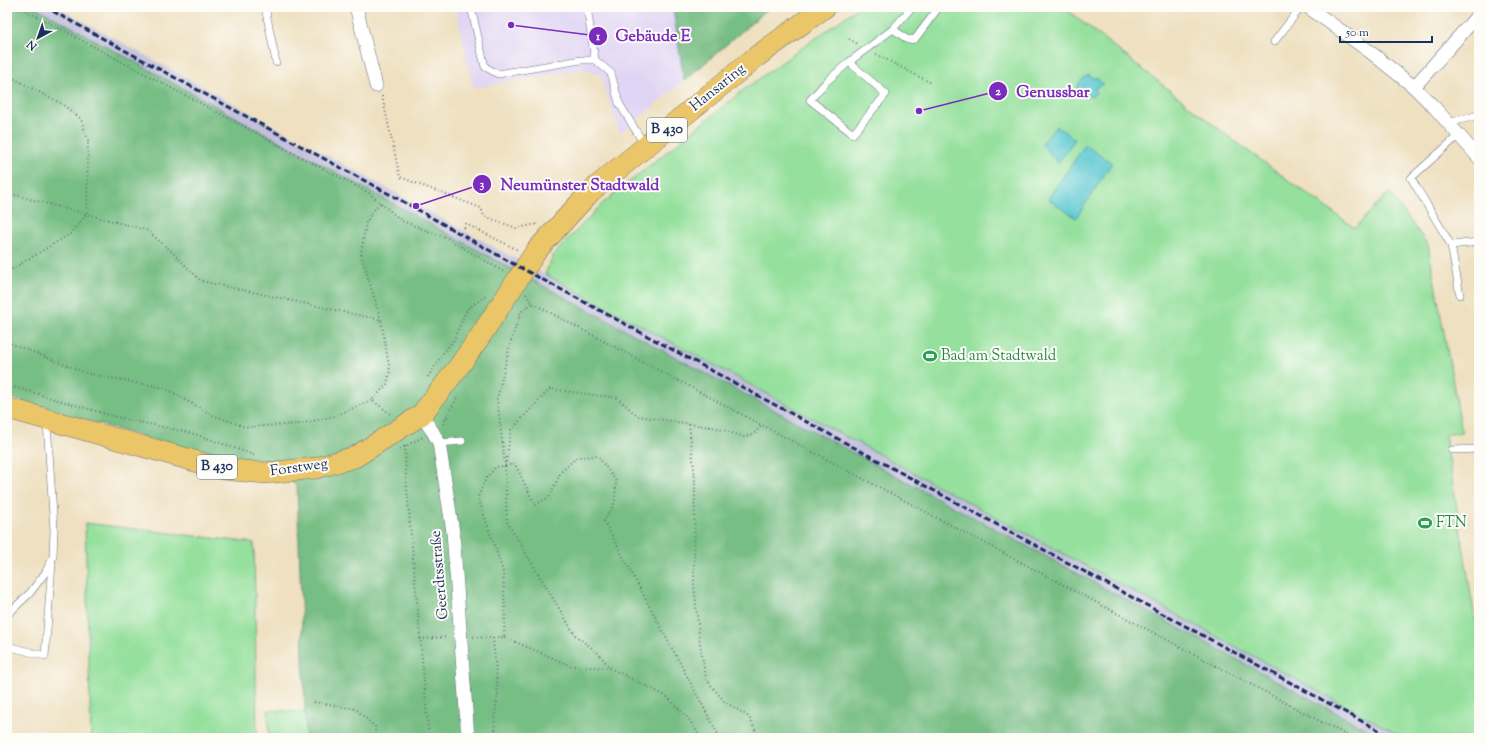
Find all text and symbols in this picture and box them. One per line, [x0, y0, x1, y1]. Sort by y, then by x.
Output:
north arrow [18, 18, 58, 58]
scale bar [1340, 18, 1432, 44]
callout: Gebäude E [588, 22, 699, 50]
text: 50 m [1345, 24, 1369, 42]
text: Gebäude E [616, 26, 691, 49]
text: 1 [595, 28, 601, 46]
text: N [24, 36, 41, 54]
street label: Hansaring [686, 59, 750, 117]
callout: Genussbar [988, 77, 1098, 105]
text: Genussbar [1016, 82, 1091, 105]
text: 2 [995, 83, 1001, 101]
road number: B 430 [647, 118, 687, 142]
callout: Neumünster Stadtwald [472, 170, 667, 198]
text: Neumünster Stadtwald [501, 175, 660, 198]
text: 3 [480, 176, 485, 194]
place label: Bad am Stadtwald [941, 346, 1057, 367]
sports icon: Bad am Stadtwald [922, 348, 938, 364]
street label: Forstweg [269, 454, 329, 482]
road number: B 430 [197, 455, 237, 479]
place label: FTN [1436, 513, 1467, 534]
sports icon: FTN [1417, 515, 1433, 531]
street label: Geerdtsstraße [426, 529, 454, 621]

